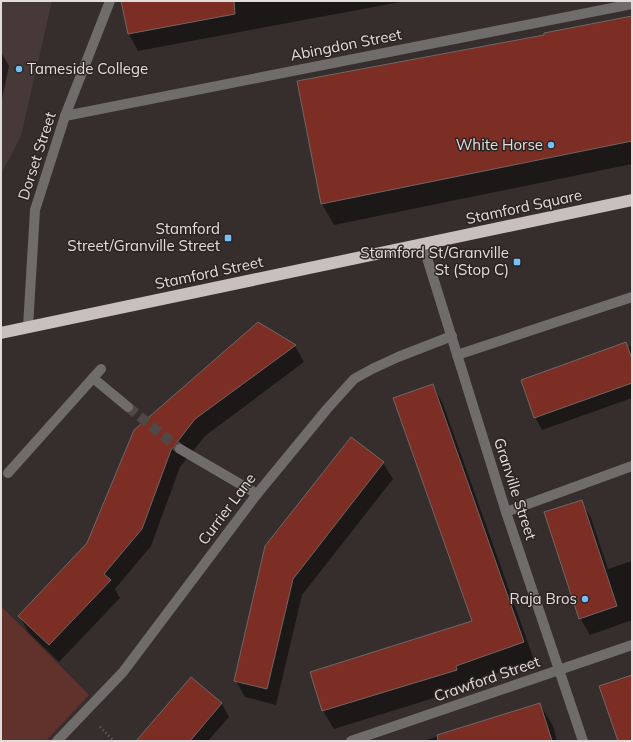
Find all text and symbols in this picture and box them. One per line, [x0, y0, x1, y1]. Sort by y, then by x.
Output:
street label: Abingdon Street [289, 24, 403, 65]
place label: Tameside College [27, 59, 148, 78]
marker: Tameside College [14, 64, 24, 74]
street label: Dorset Street [13, 109, 60, 202]
place label: White Horse [456, 135, 543, 154]
marker: White Horse [546, 140, 556, 150]
street label: Stamford Square [464, 185, 584, 228]
place label: Stamford Street/Granville Street [67, 219, 220, 255]
marker: Stamford Street/Granville Street [223, 233, 233, 243]
place label: Stamford St/Granville St (Stop C) [360, 243, 509, 279]
street label: Stamford Street [153, 252, 265, 293]
marker: Stamford St/Granville St (Stop C) [512, 257, 522, 267]
street label: Granville Street [490, 435, 541, 542]
street label: Currier Lane [193, 469, 260, 548]
place label: Raja Bros [510, 589, 577, 608]
marker: Raja Bros [580, 594, 590, 604]
street label: Crawford Street [431, 651, 542, 706]

